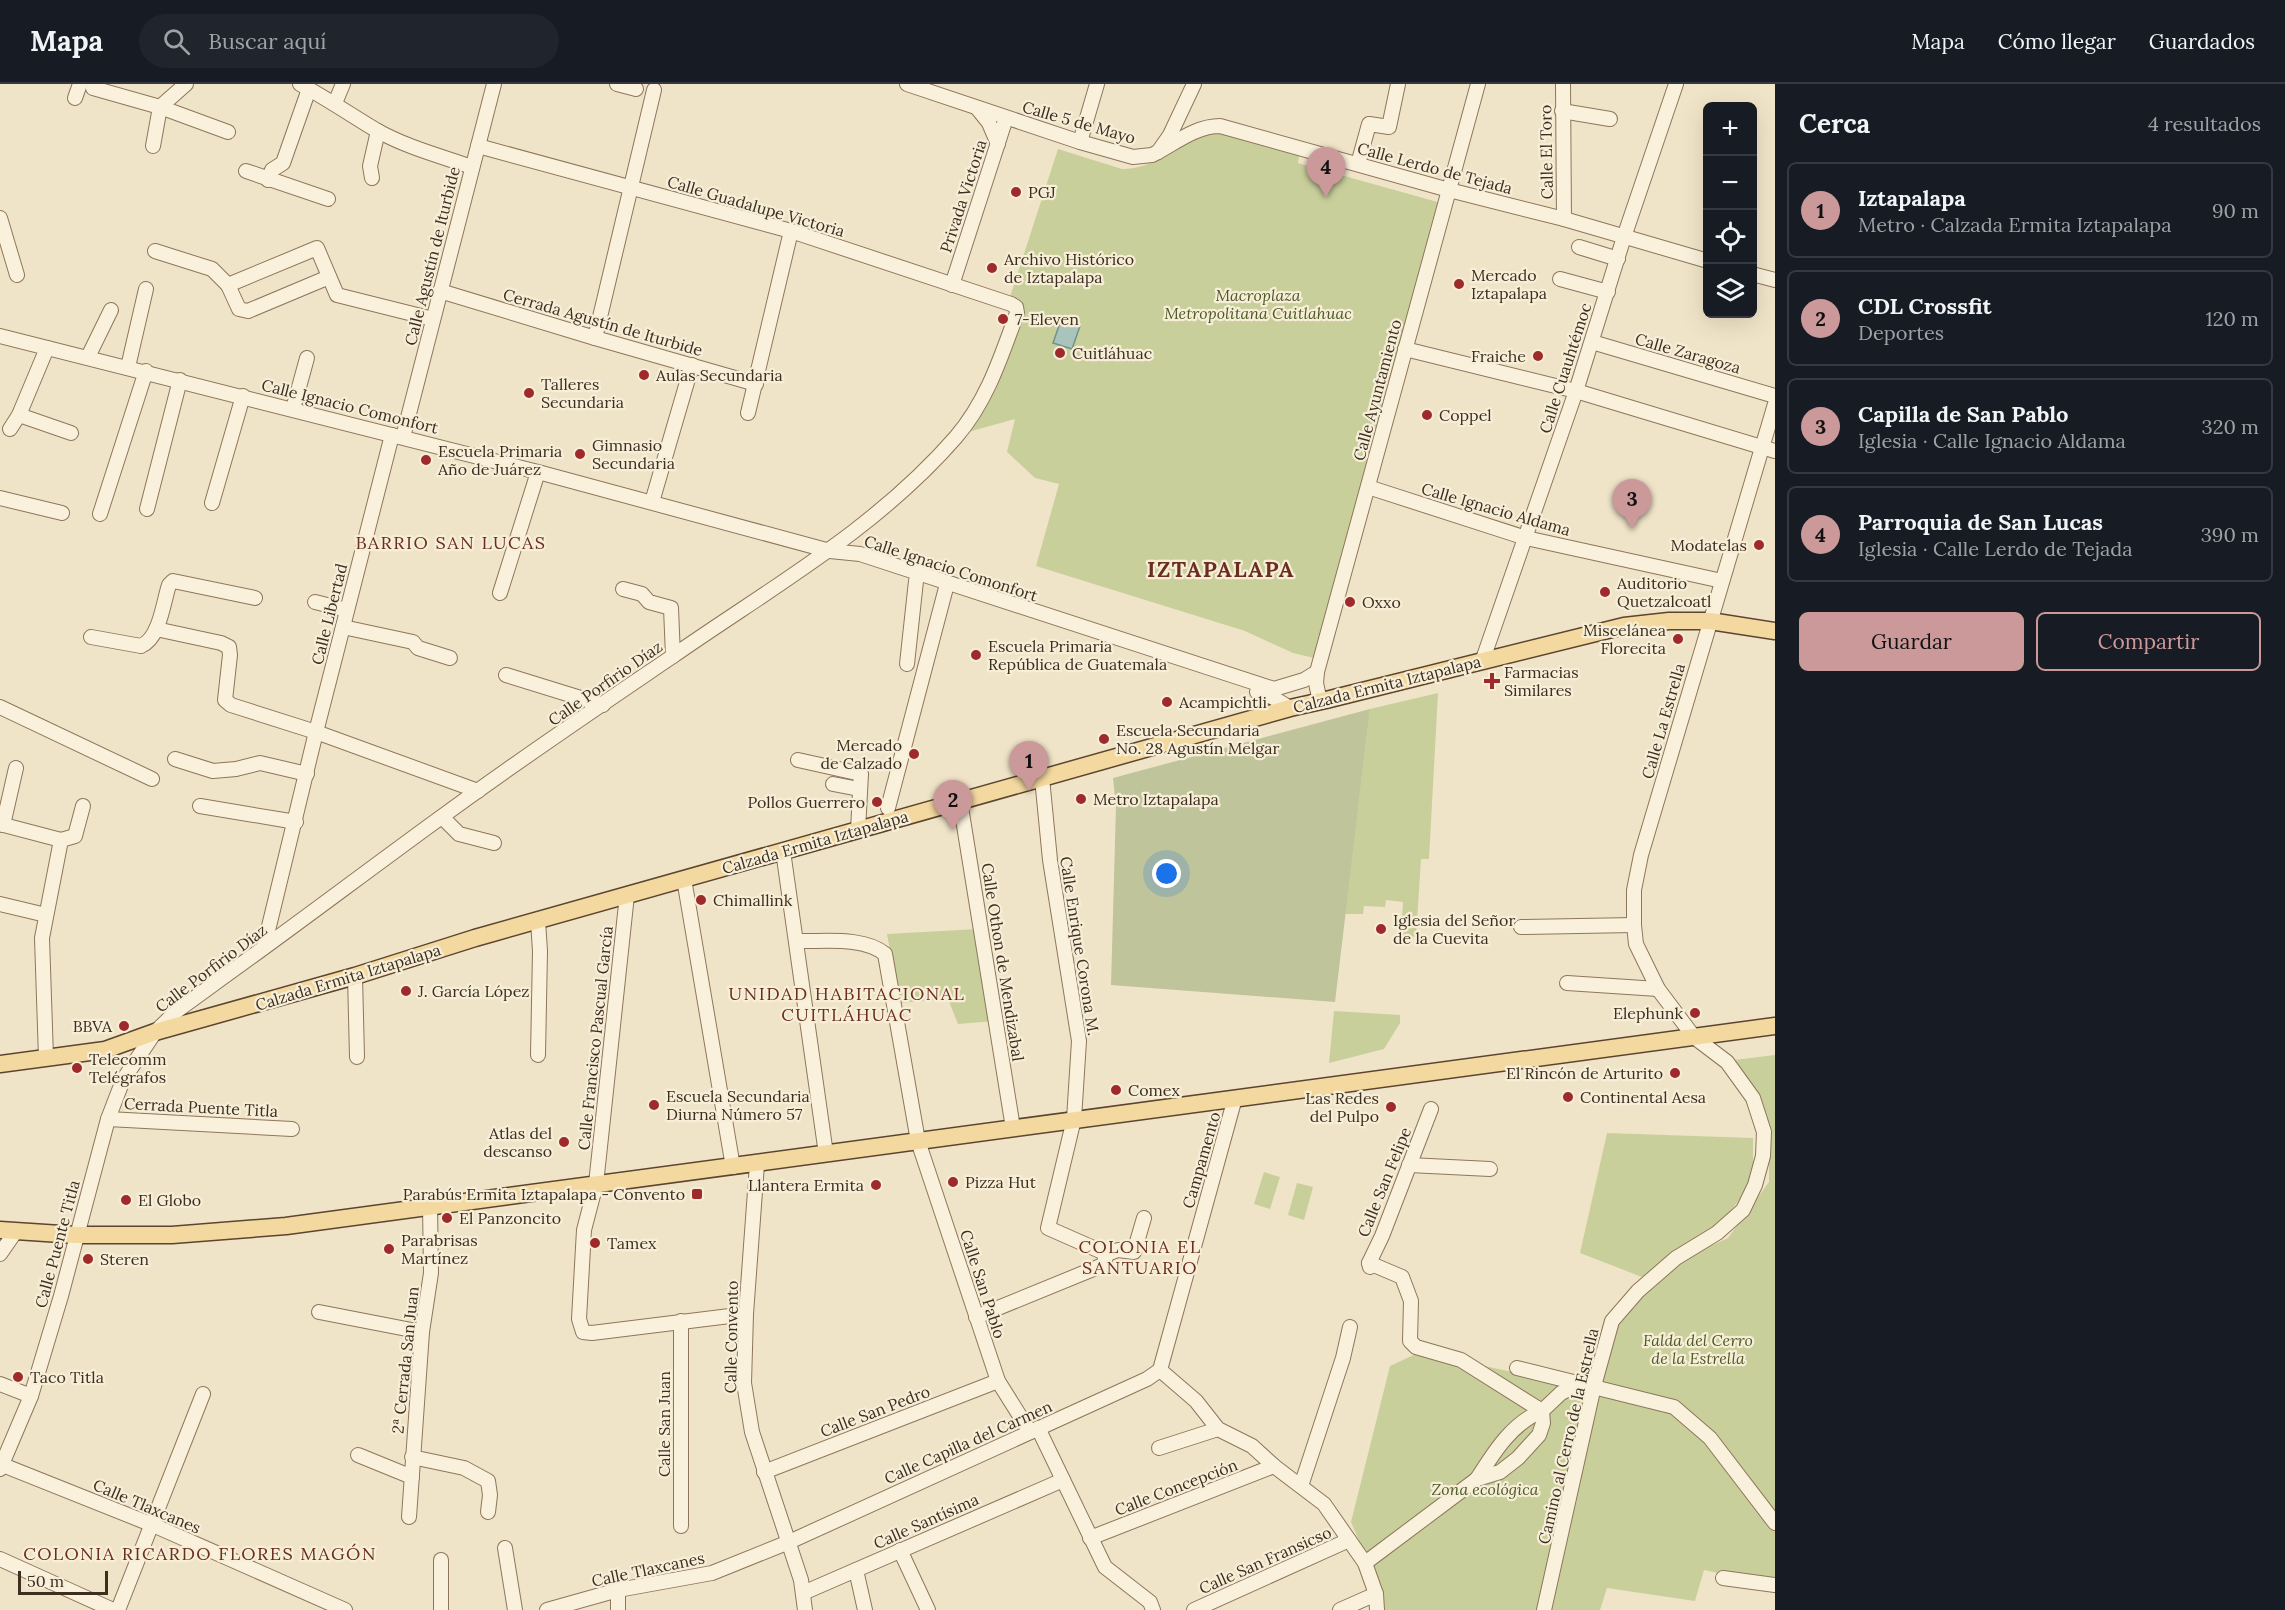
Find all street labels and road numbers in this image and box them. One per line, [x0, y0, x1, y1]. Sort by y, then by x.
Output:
street label: Calle 5 de Mayo [1020, 96, 1138, 148]
street label: Calle El Toro [1535, 105, 1557, 199]
street label: Privada Victoria [935, 137, 991, 255]
street label: Calle Lerdo de Tejada [1355, 138, 1515, 198]
street label: Calle Agustín de Iturbide [400, 164, 464, 348]
street label: Calle Guadalupe Victoria [665, 171, 847, 241]
street label: Cerrada Agustín de Iturbide [501, 284, 705, 360]
street label: Calle Cuauhtémoc [1534, 300, 1596, 436]
street label: Calle Ayuntamiento [1349, 317, 1405, 463]
street label: Calle Zaragoza [1633, 328, 1743, 378]
street label: Calle Ignacio Comonfort [260, 374, 441, 438]
street label: Calle Ignacio Aldama [1419, 478, 1573, 540]
street label: Calle Ignacio Comonfort [862, 530, 1041, 606]
street label: Calle Libertad [307, 561, 351, 667]
street label: Calle Porfirio Díaz [544, 636, 666, 730]
street label: Calzada Ermita Iztapalapa [1291, 651, 1483, 717]
street label: Calle La Estrella [1637, 661, 1689, 781]
street label: Calzada Ermita Iztapalapa [719, 806, 911, 878]
street label: Calle Enrique Corona M. [1056, 855, 1104, 1037]
street label: Calle Othon de Mendizabal [977, 861, 1029, 1063]
street label: Calle Porfirio Díaz [151, 919, 271, 1017]
street label: Calle Francisco Pascual García [573, 925, 617, 1151]
street label: Calzada Ermita Iztapalapa [253, 939, 443, 1015]
street label: Cerrada Puente Titla [123, 1093, 279, 1121]
street label: Campamento [1178, 1109, 1224, 1211]
street label: Calle San Felipe [1353, 1124, 1415, 1240]
street label: Calle Puente Titla [30, 1178, 84, 1310]
street label: Calle San Pablo [956, 1227, 1010, 1341]
street label: Calle Convento [720, 1280, 742, 1394]
street label: 2ª Cerrada San Juan [387, 1285, 423, 1435]
street label: Camino al Cerro de la Estrella [1533, 1326, 1603, 1546]
street label: Calle San Juan [654, 1371, 674, 1477]
street label: Calle San Pedro [817, 1381, 933, 1441]
street label: Calle Capilla del Carmen [881, 1396, 1055, 1488]
street label: Calle Concepción [1112, 1454, 1241, 1520]
street label: Calle Tlaxcanes [90, 1474, 204, 1538]
street label: Calle Santísima [870, 1489, 982, 1553]
street label: Calle San Fransicso [1196, 1522, 1334, 1598]
street label: Calle Tlaxcanes [590, 1547, 706, 1591]

